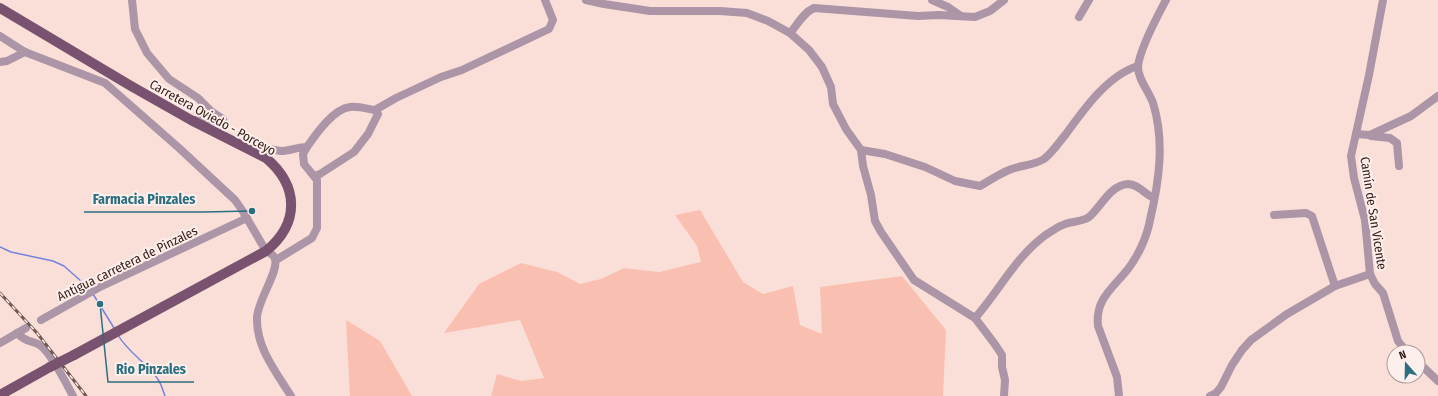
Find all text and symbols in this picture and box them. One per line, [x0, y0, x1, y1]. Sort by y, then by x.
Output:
street label: Carretera Oviedo - Porceyo [147, 76, 279, 159]
street label: Camín de San Vicente [1357, 156, 1390, 271]
callout: Farmacia Pinzales [84, 186, 203, 212]
text: Farmacia Pinzales [93, 191, 195, 208]
street label: Antigua carretera de Pinzales [55, 223, 200, 304]
north arrow [1386, 344, 1426, 384]
text: N [1397, 348, 1408, 362]
callout: Rio Pinzales [108, 356, 194, 382]
text: Rio Pinzales [116, 361, 186, 378]

